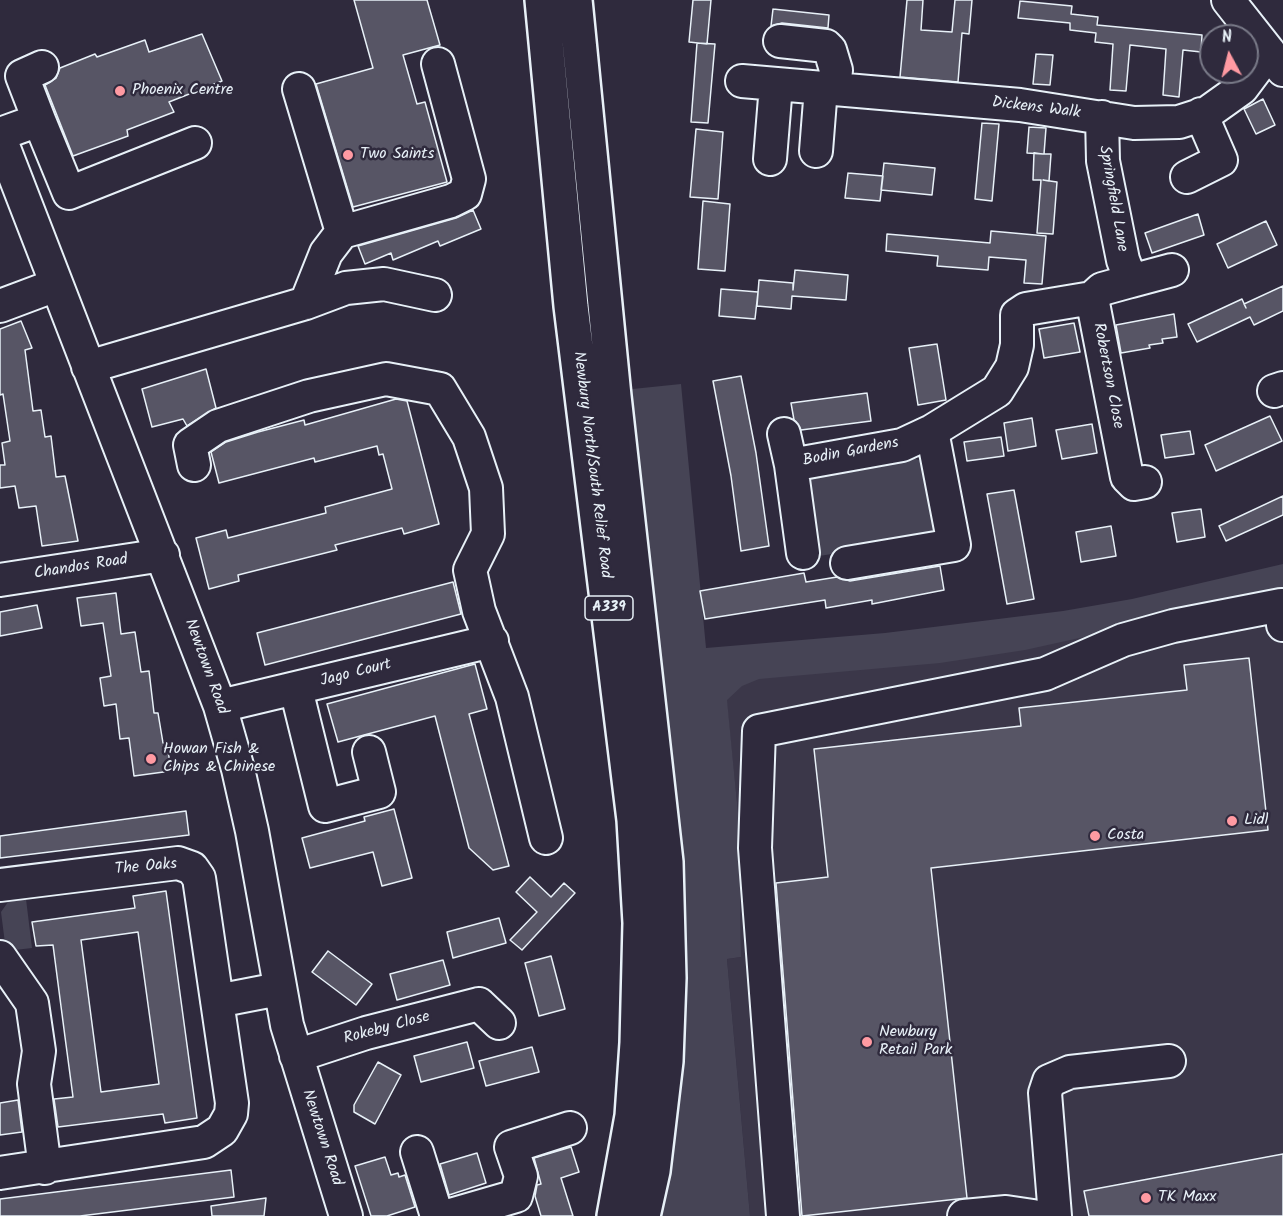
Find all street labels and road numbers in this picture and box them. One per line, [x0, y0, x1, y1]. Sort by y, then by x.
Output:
street label: Dickens Walk [991, 94, 1081, 124]
street label: Springfield Lane [1093, 144, 1131, 254]
street label: Robertson Close [1087, 321, 1127, 431]
street label: Newbury North/South Relief Road [568, 350, 614, 580]
street label: Bodin Gardens [801, 434, 901, 472]
street label: Chandos Road [33, 551, 129, 585]
road number: A339 [585, 596, 633, 620]
street label: Newtown Road [179, 617, 231, 717]
street label: Jago Court [319, 656, 393, 692]
street label: The Oaks [114, 856, 178, 880]
street label: Rokeby Close [342, 1008, 432, 1050]
street label: Newtown Road [296, 1087, 346, 1189]

